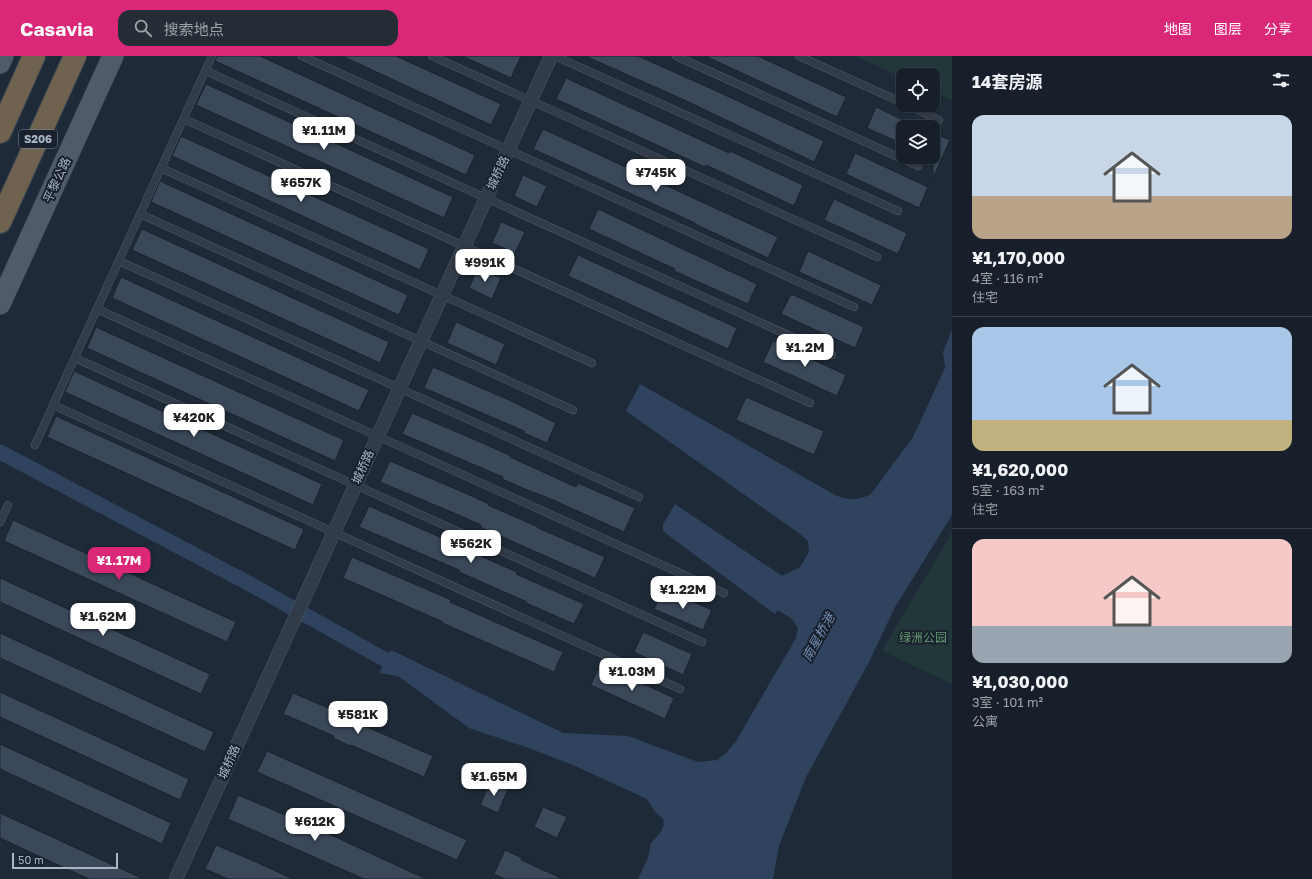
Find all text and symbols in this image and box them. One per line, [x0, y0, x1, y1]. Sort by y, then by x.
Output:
search box [118, 10, 398, 46]
text: Casavia [20, 17, 94, 40]
icon: search [132, 17, 154, 39]
text: 搜索地点 [164, 20, 224, 38]
text: 地图 [1164, 20, 1192, 37]
text: 图层 [1214, 20, 1242, 37]
text: 分享 [1264, 20, 1292, 37]
map controls [896, 68, 940, 164]
button: locate [896, 68, 940, 112]
icon: filters [1270, 69, 1292, 91]
text: 14套房源 [972, 71, 1042, 92]
pin: ¥1.11M [291, 117, 357, 151]
button: layers [896, 120, 940, 164]
text: ¥1.11M [302, 122, 346, 138]
road number: S206 [19, 130, 57, 148]
icon: home [1096, 141, 1168, 213]
street label: 城桥路 [483, 153, 512, 192]
street label: 平黎公路 [40, 155, 73, 205]
pin: ¥745K [628, 159, 684, 193]
text: ¥745K [635, 164, 677, 180]
pin: ¥657K [273, 169, 329, 203]
text: ¥657K [280, 174, 322, 190]
text: ¥1,170,000 [972, 247, 1065, 268]
pin: ¥991K [457, 249, 513, 283]
text: ¥991K [464, 254, 506, 270]
text: 4室 · 116 m² [972, 270, 1043, 286]
text: 住宅 [972, 289, 998, 305]
pin: ¥1.2M [777, 334, 833, 368]
text: ¥1.2M [786, 339, 824, 355]
icon: home [1096, 353, 1168, 425]
pin: ¥420K [166, 404, 222, 438]
text: ¥420K [173, 409, 215, 425]
street label: 城桥路 [348, 447, 377, 486]
text: ¥1,620,000 [972, 459, 1068, 480]
text: 5室 · 163 m² [972, 482, 1044, 498]
text: 住宅 [972, 501, 998, 517]
pin: ¥562K [443, 530, 499, 564]
text: ¥562K [450, 535, 492, 551]
pin: ¥1.17M [86, 547, 152, 581]
text: ¥1.17M [97, 552, 141, 568]
icon: home [1096, 565, 1168, 637]
pin: ¥1.22M [650, 576, 716, 610]
text: ¥1.22M [660, 581, 706, 597]
pin: ¥1.62M [70, 603, 136, 637]
text: ¥1.62M [79, 608, 127, 624]
water label: 南星桥港 [798, 609, 839, 664]
park label: 绿洲公园 [899, 630, 947, 645]
pin: ¥1.03M [599, 658, 665, 692]
text: ¥1.03M [608, 663, 656, 679]
text: ¥1,030,000 [972, 671, 1068, 692]
text: 3室 · 101 m² [972, 694, 1043, 710]
pin: ¥581K [330, 701, 386, 735]
text: ¥581K [338, 706, 378, 722]
text: 公寓 [972, 713, 998, 729]
street label: 城桥路 [214, 742, 243, 781]
pin: ¥1.65M [461, 763, 527, 797]
text: ¥1.65M [470, 768, 518, 784]
pin: ¥612K [287, 808, 343, 842]
text: ¥612K [295, 813, 335, 829]
scale bar [12, 851, 118, 870]
text: 50 m [18, 853, 44, 866]

